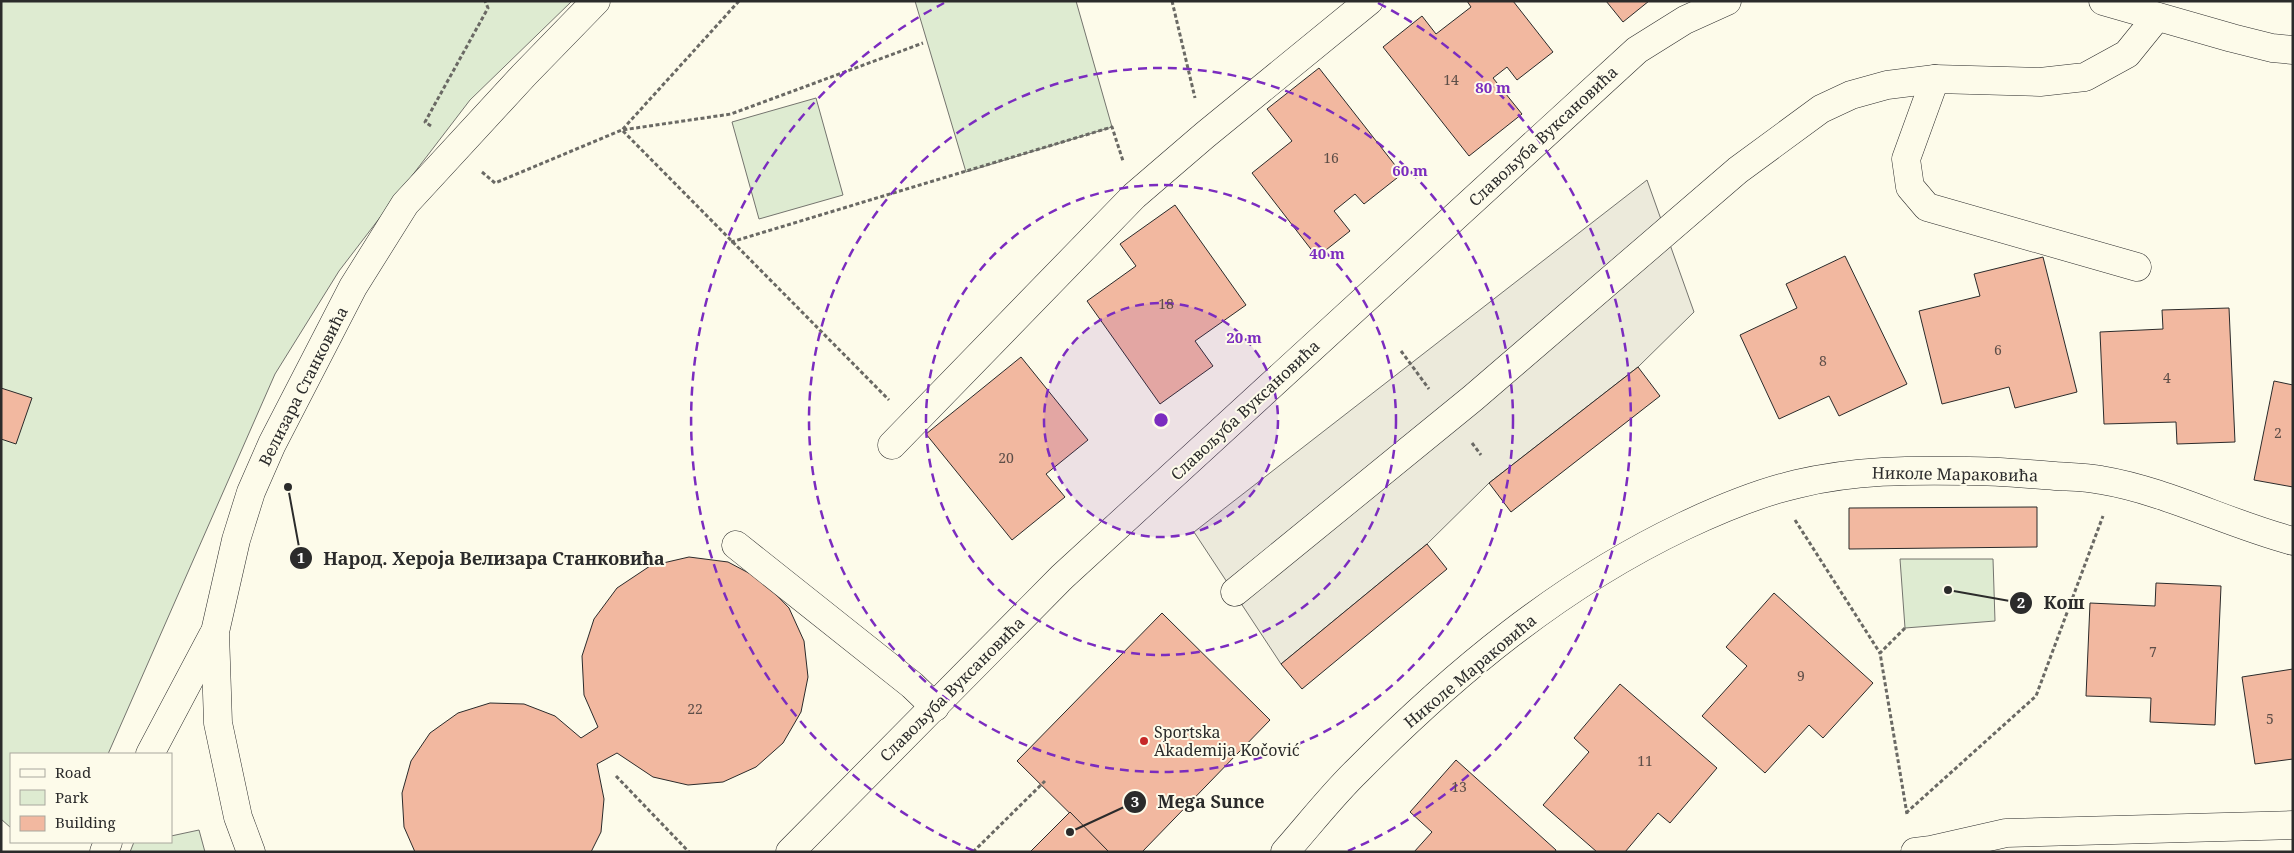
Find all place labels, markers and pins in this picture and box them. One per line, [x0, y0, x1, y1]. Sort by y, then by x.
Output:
centre of rings [1152, 411, 1170, 429]
callout: Народ. Хероја Велизара Станковића [288, 542, 675, 575]
callout: Кош [2009, 586, 2095, 619]
place label: Sportska Akademija Kočović [1154, 721, 1300, 761]
marker: Sportska Akademija Kočović [1138, 735, 1150, 747]
callout: Mega Sunce [1123, 785, 1275, 818]

